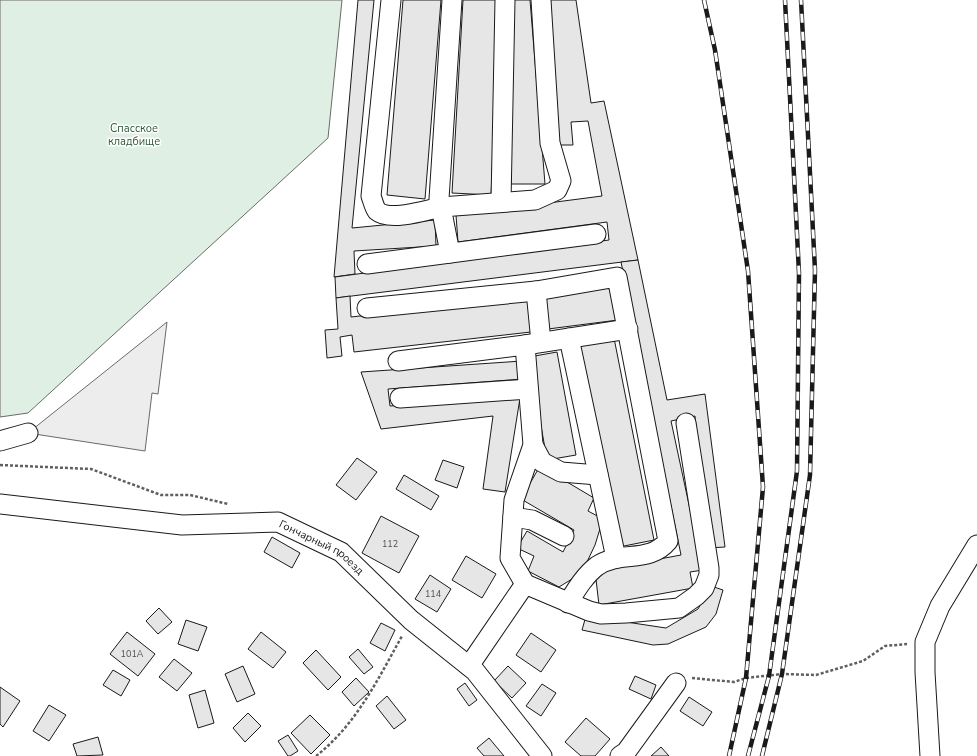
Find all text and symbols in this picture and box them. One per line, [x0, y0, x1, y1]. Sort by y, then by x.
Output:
park label: Спасское кладбище [108, 121, 160, 149]
street label: Гончарный проезд [277, 516, 368, 578]
house number: 112 [382, 538, 398, 550]
house number: 114 [425, 588, 442, 600]
house number: 101А [121, 648, 144, 660]

